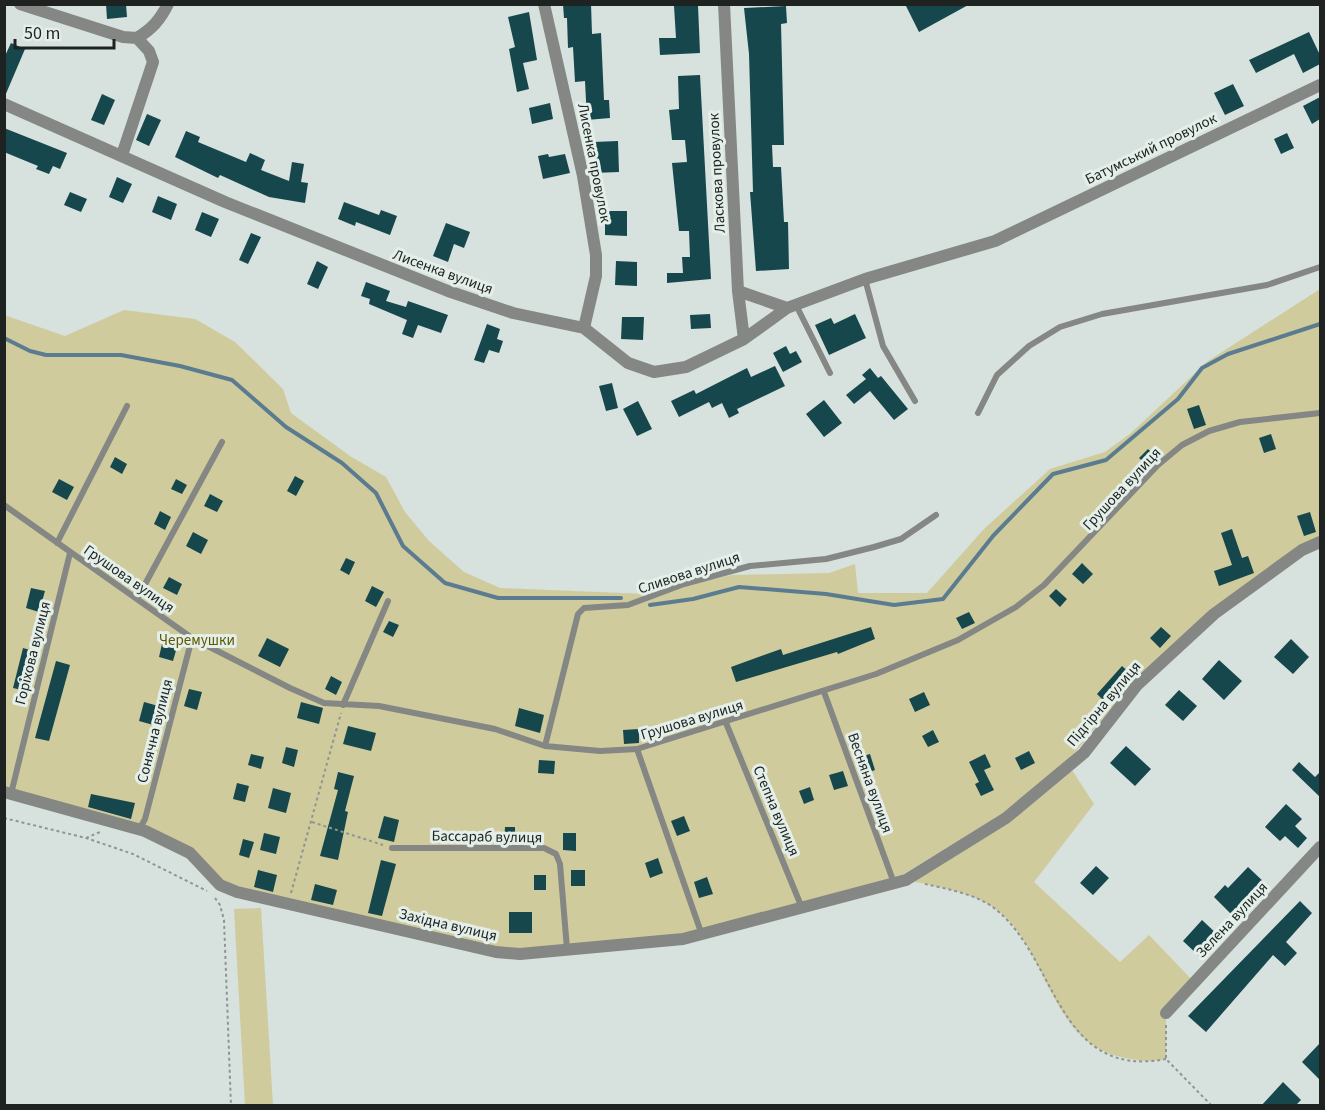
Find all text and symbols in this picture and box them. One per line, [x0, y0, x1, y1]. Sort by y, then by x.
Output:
scale bar [15, 12, 114, 50]
text: 50 m [24, 21, 60, 46]
street label: Лисенка провулок [572, 102, 616, 225]
street label: Батумський провулок [1082, 108, 1221, 190]
street label: Ласкова провулок [703, 112, 731, 233]
street label: Лисенка вулиця [390, 244, 496, 300]
street label: Грушова вулиця [1078, 443, 1166, 535]
street label: Грушова вулиця [79, 540, 179, 618]
street label: Сливова вулиця [635, 547, 743, 599]
street label: Горіхова вулиця [10, 599, 56, 707]
park label: Черемушки [159, 630, 235, 651]
street label: Підгірна вулиця [1062, 657, 1146, 751]
street label: Сонячна вулиця [132, 677, 178, 785]
street label: Грушова вулиця [638, 694, 746, 746]
street label: Весняна вулиця [842, 730, 898, 836]
street label: Степна вулиця [747, 762, 805, 860]
street label: Бассараб вулиця [431, 826, 543, 848]
street label: Зелена вулиця [1191, 877, 1273, 963]
street label: Західна вулиця [397, 904, 499, 946]

